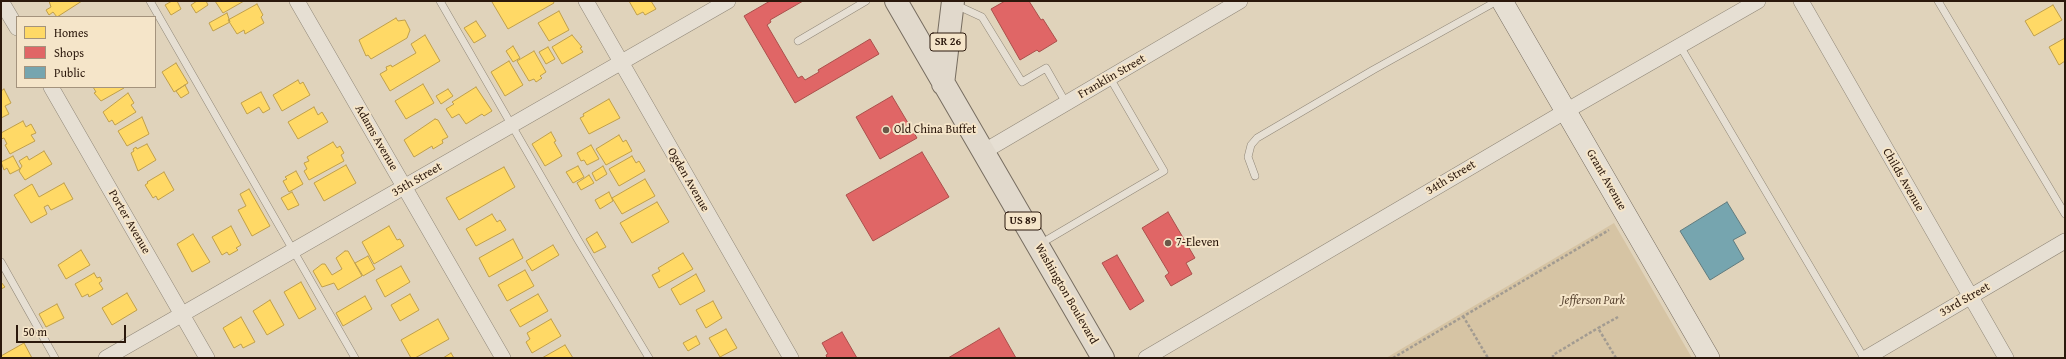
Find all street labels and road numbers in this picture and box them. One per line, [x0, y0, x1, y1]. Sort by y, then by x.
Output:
road number: SR 26 [930, 33, 966, 51]
street label: Franklin Street [1076, 52, 1148, 102]
street label: Adams Avenue [351, 103, 401, 173]
street label: Ogden Avenue [664, 145, 712, 215]
street label: Childs Avenue [1879, 146, 1927, 214]
street label: Grant Avenue [1583, 147, 1629, 213]
street label: 34th Street [1423, 158, 1479, 198]
street label: 35th Street [389, 160, 445, 200]
street label: Porter Avenue [105, 187, 153, 257]
road number: US 89 [1005, 212, 1041, 230]
street label: Washington Boulevard [1031, 241, 1101, 347]
street label: 33rd Street [1937, 280, 1993, 320]

